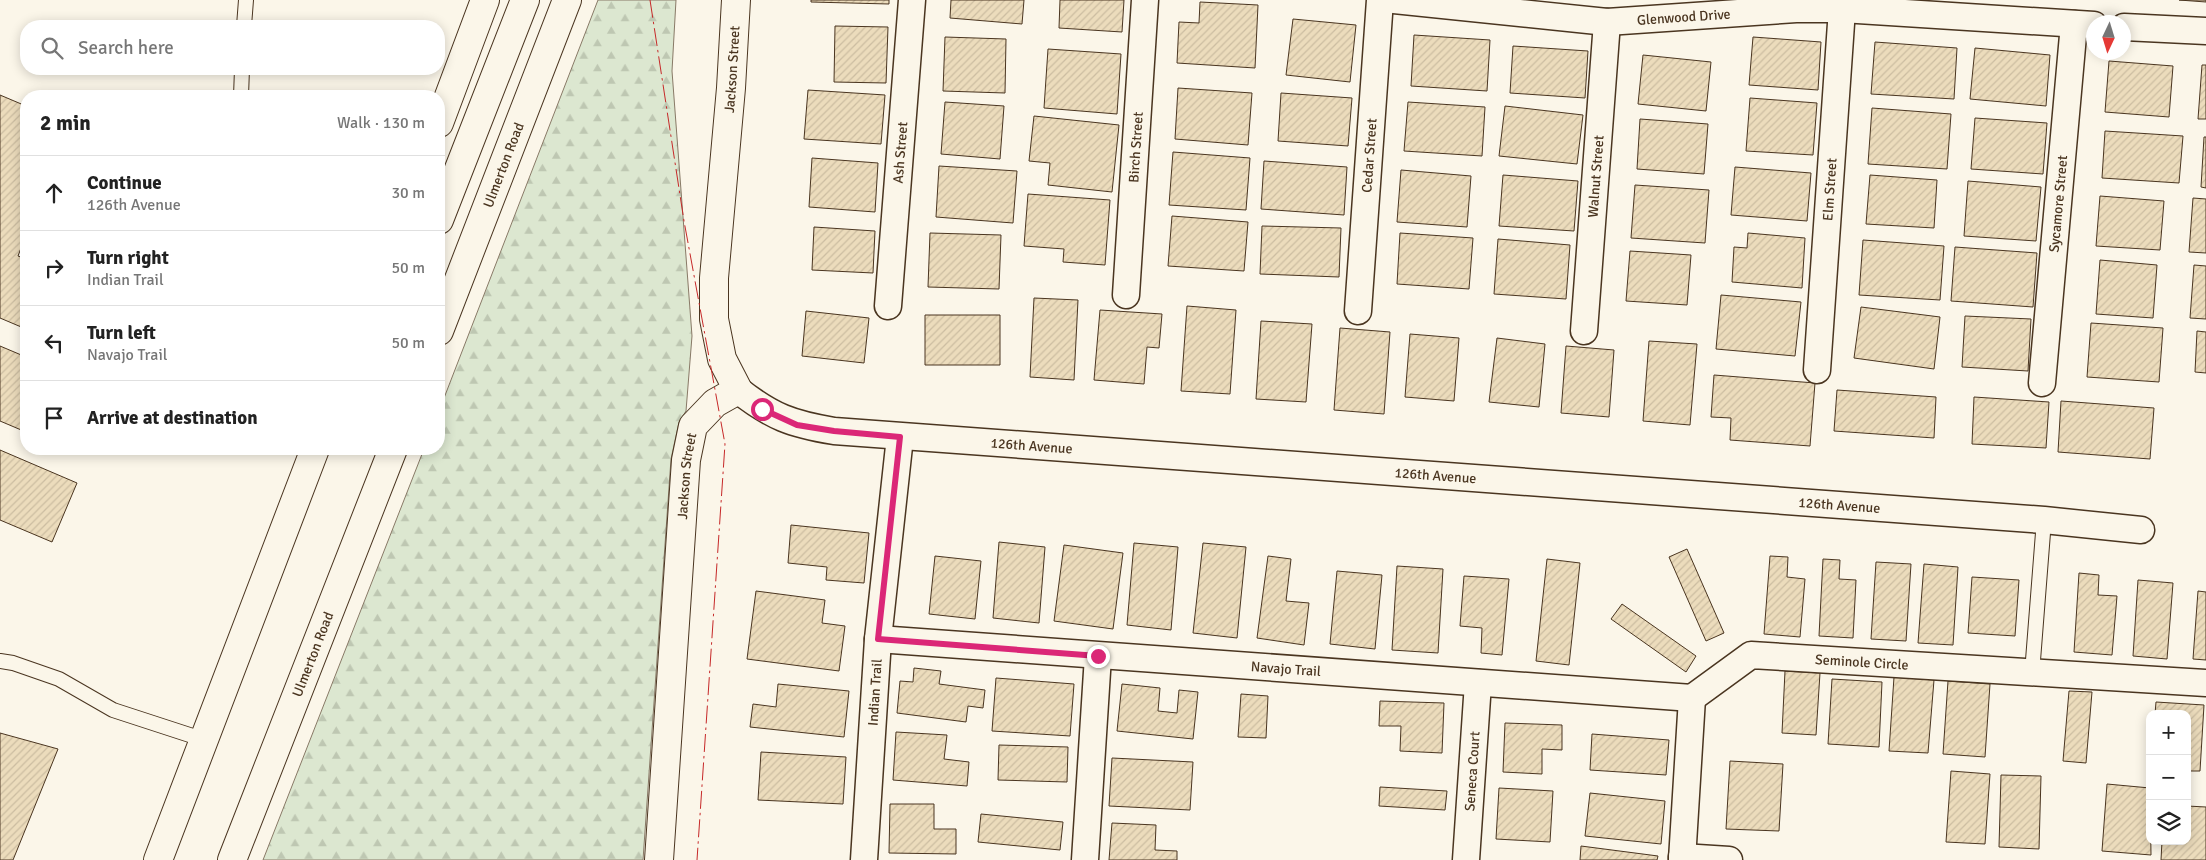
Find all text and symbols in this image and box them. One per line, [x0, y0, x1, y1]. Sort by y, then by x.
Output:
street label: Glenwood Drive [1636, 6, 1731, 29]
north arrow [2086, 15, 2131, 60]
search box [20, 20, 445, 75]
street label: Jackson Street [721, 25, 744, 114]
icon: search [38, 34, 66, 62]
text: Search here [78, 36, 174, 60]
text: 2 min [40, 110, 91, 136]
street label: Birch Street [1125, 111, 1147, 183]
text: Walk · 130 m [337, 113, 425, 133]
street label: Cedar Street [1358, 117, 1381, 193]
street label: Ulmerton Road [480, 120, 528, 210]
street label: Ash Street [890, 121, 911, 184]
street label: Walnut Street [1584, 135, 1608, 218]
street label: Sycamore Street [2046, 154, 2071, 253]
street label: Elm Street [1819, 157, 1841, 221]
text: Continue [87, 171, 162, 195]
icon: ahead [40, 179, 68, 207]
text: 30 m [391, 183, 425, 203]
text: 126th Avenue [87, 195, 181, 215]
text: Turn right [87, 246, 169, 270]
icon: right [40, 254, 68, 282]
text: 50 m [391, 258, 425, 278]
text: Indian Trail [87, 270, 164, 290]
text: Turn left [87, 321, 156, 345]
icon: left [40, 329, 68, 357]
text: 50 m [391, 333, 425, 353]
text: Navajo Trail [87, 345, 167, 365]
route start [751, 398, 774, 421]
icon: arrive [40, 404, 68, 432]
text: Arrive at destination [87, 406, 258, 430]
street label: Jackson Street [674, 431, 700, 520]
street label: 126th Avenue [990, 435, 1073, 458]
street label: 126th Avenue [1394, 464, 1477, 487]
street label: 126th Avenue [1798, 494, 1881, 517]
street label: Ulmerton Road [289, 609, 337, 699]
route end [1087, 645, 1110, 668]
street label: Seminole Circle [1815, 651, 1909, 674]
street label: Indian Trail [865, 658, 886, 726]
street label: Navajo Trail [1250, 658, 1322, 680]
map controls [2146, 710, 2191, 845]
button: + [2146, 710, 2191, 755]
street label: Seneca Court [1461, 731, 1484, 812]
button: − [2146, 755, 2191, 800]
button: layers [2146, 800, 2191, 845]

